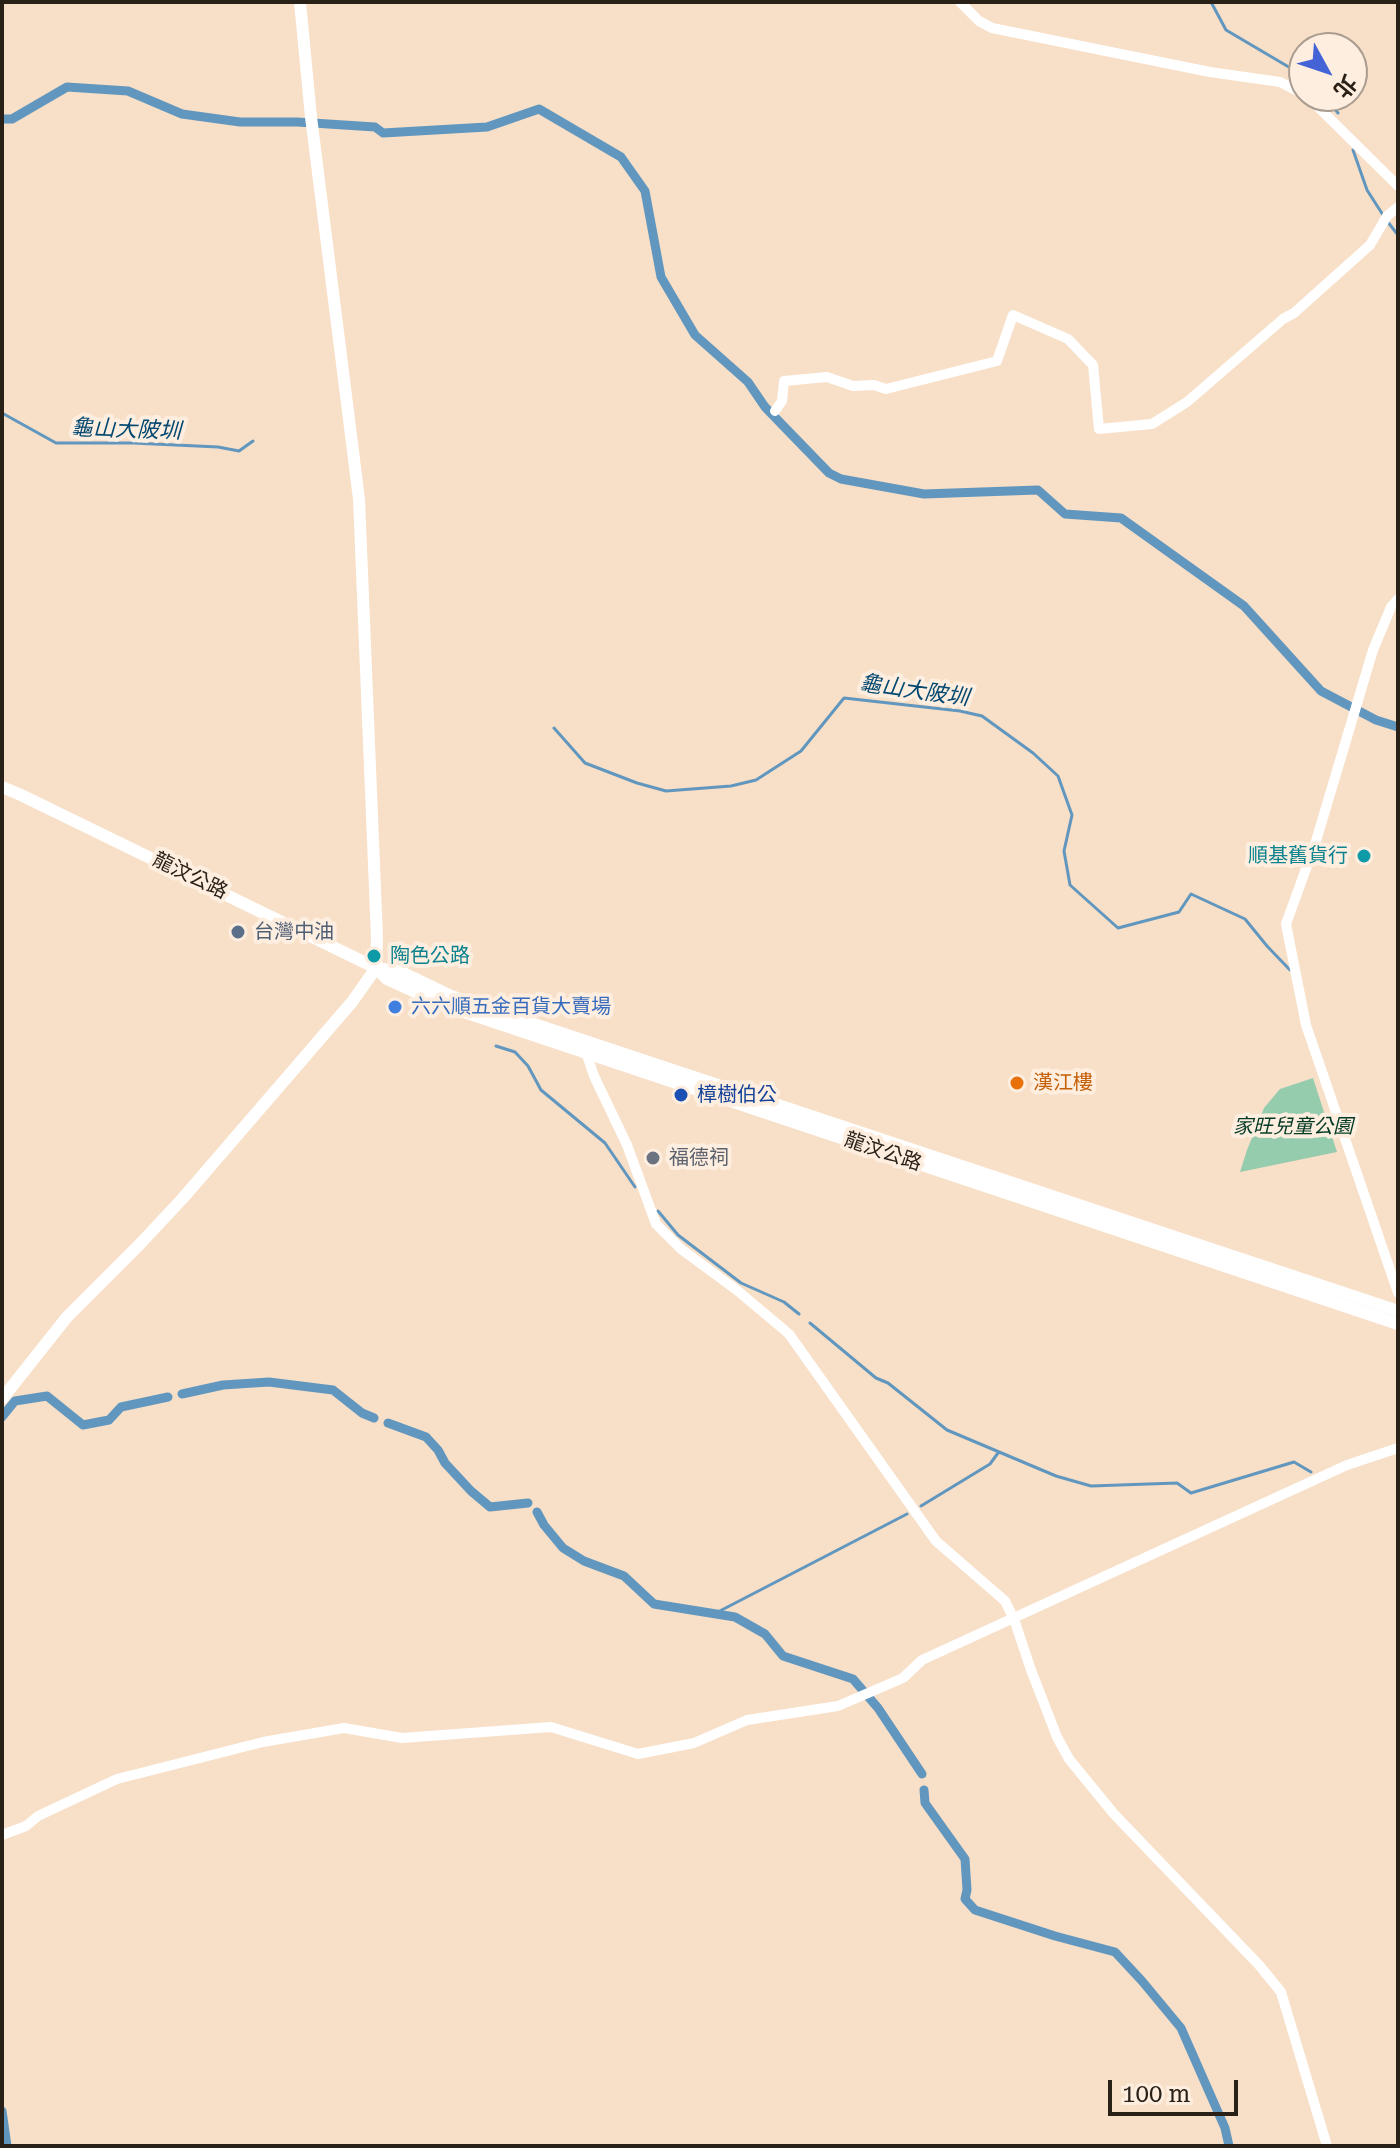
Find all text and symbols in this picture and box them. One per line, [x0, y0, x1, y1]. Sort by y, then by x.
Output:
north arrow [1288, 32, 1368, 112]
text: 北 [1329, 70, 1362, 103]
water label: 龜山大陂圳 [71, 415, 181, 445]
water label: 龜山大陂圳 [858, 670, 970, 712]
place label: 順基舊貨行 [1248, 844, 1348, 868]
marker: 順基舊貨行 [1355, 847, 1373, 865]
street label: 龍汶公路 [149, 848, 231, 904]
place label: 台灣中油 [254, 920, 334, 944]
marker: 台灣中油 [229, 923, 247, 941]
place label: 陶色公路 [390, 944, 470, 968]
marker: 陶色公路 [365, 947, 383, 965]
place label: 六六順五金百貨大賣場 [411, 995, 611, 1019]
marker: 六六順五金百貨大賣場 [386, 998, 404, 1016]
place label: 漢江樓 [1033, 1071, 1093, 1095]
marker: 漢江樓 [1008, 1074, 1026, 1092]
place label: 樟樹伯公 [697, 1083, 777, 1107]
marker: 樟樹伯公 [672, 1086, 690, 1104]
park label: 家旺兒童公園 [1233, 1115, 1353, 1139]
street label: 龍汶公路 [841, 1128, 925, 1176]
place label: 福德祠 [669, 1146, 729, 1170]
marker: 福德祠 [644, 1149, 662, 1167]
scale bar [1112, 2064, 1242, 2114]
text: 100 m [1122, 2080, 1190, 2108]

